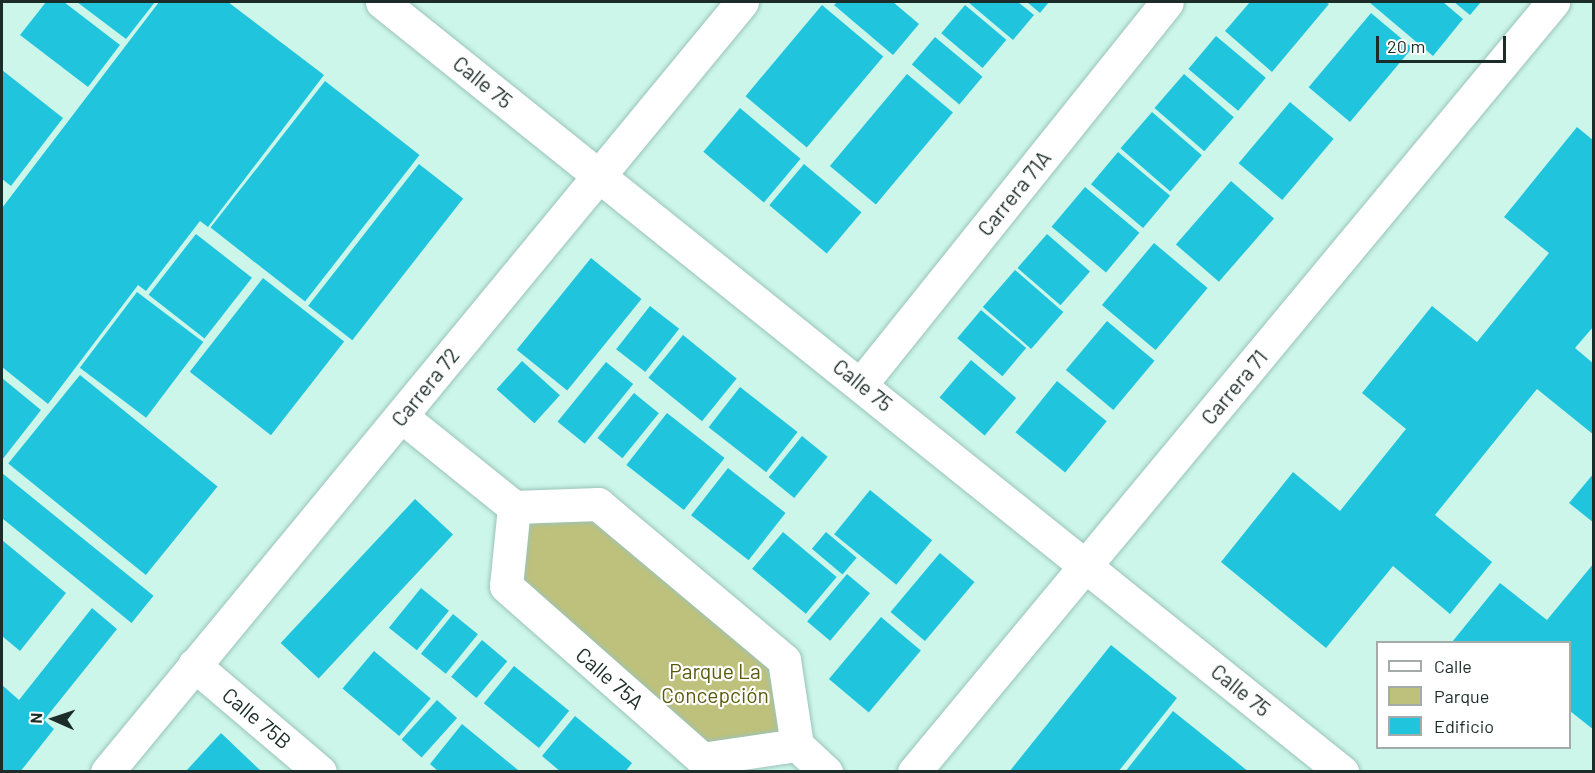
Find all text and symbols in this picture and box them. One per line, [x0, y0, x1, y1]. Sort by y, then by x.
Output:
scale bar [1379, 24, 1510, 62]
text: 20 m [1387, 35, 1425, 57]
street label: Calle 75 [448, 50, 518, 114]
street label: Carrera 71A [972, 145, 1056, 241]
street label: Carrera 72 [386, 343, 464, 431]
street label: Carrera 71 [1196, 345, 1272, 429]
street label: Calle 75 [828, 353, 898, 417]
legend [1376, 641, 1571, 749]
street label: Calle 75A [571, 642, 649, 714]
text: Calle [1434, 655, 1472, 677]
park label: Parque La Concepción [661, 658, 769, 708]
street label: Calle 75 [1206, 658, 1276, 722]
street label: Calle 75B [217, 682, 297, 754]
text: Parque [1434, 685, 1489, 707]
north arrow [24, 689, 84, 749]
text: N [26, 712, 45, 724]
text: Edificio [1434, 715, 1494, 737]

